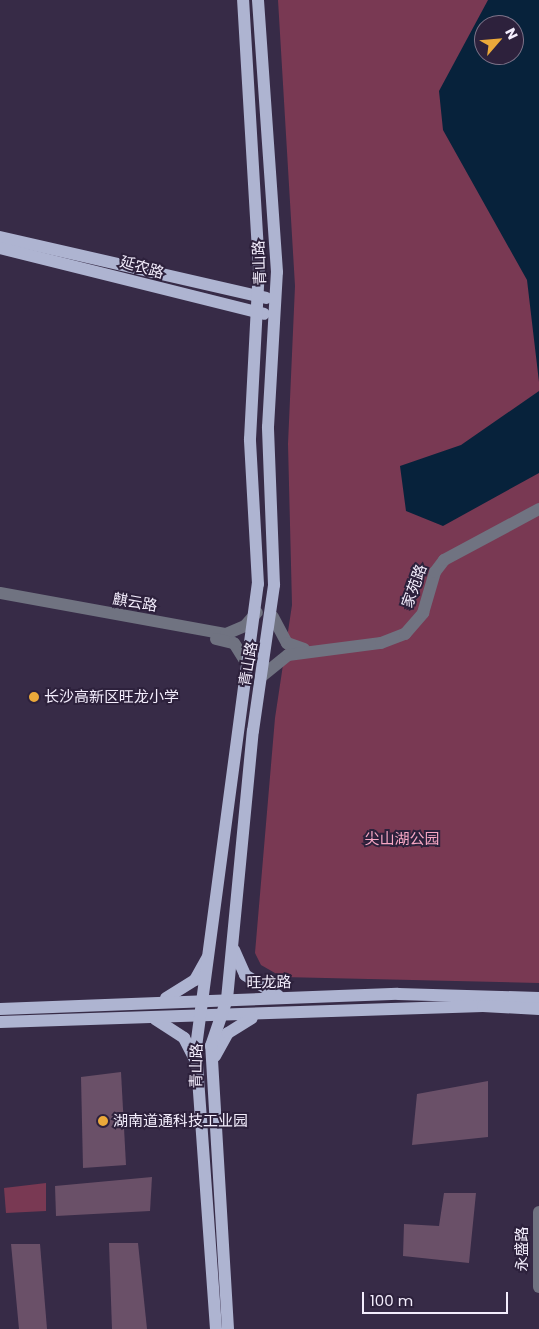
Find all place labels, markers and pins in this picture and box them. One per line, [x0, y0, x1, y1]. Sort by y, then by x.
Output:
place label: 长沙高新区旺龙小学 [44, 688, 179, 706]
marker: 长沙高新区旺龙小学 [28, 691, 40, 703]
place label: 湖南道通科技工业园 [113, 1112, 248, 1130]
marker: 湖南道通科技工业园 [97, 1115, 109, 1127]

